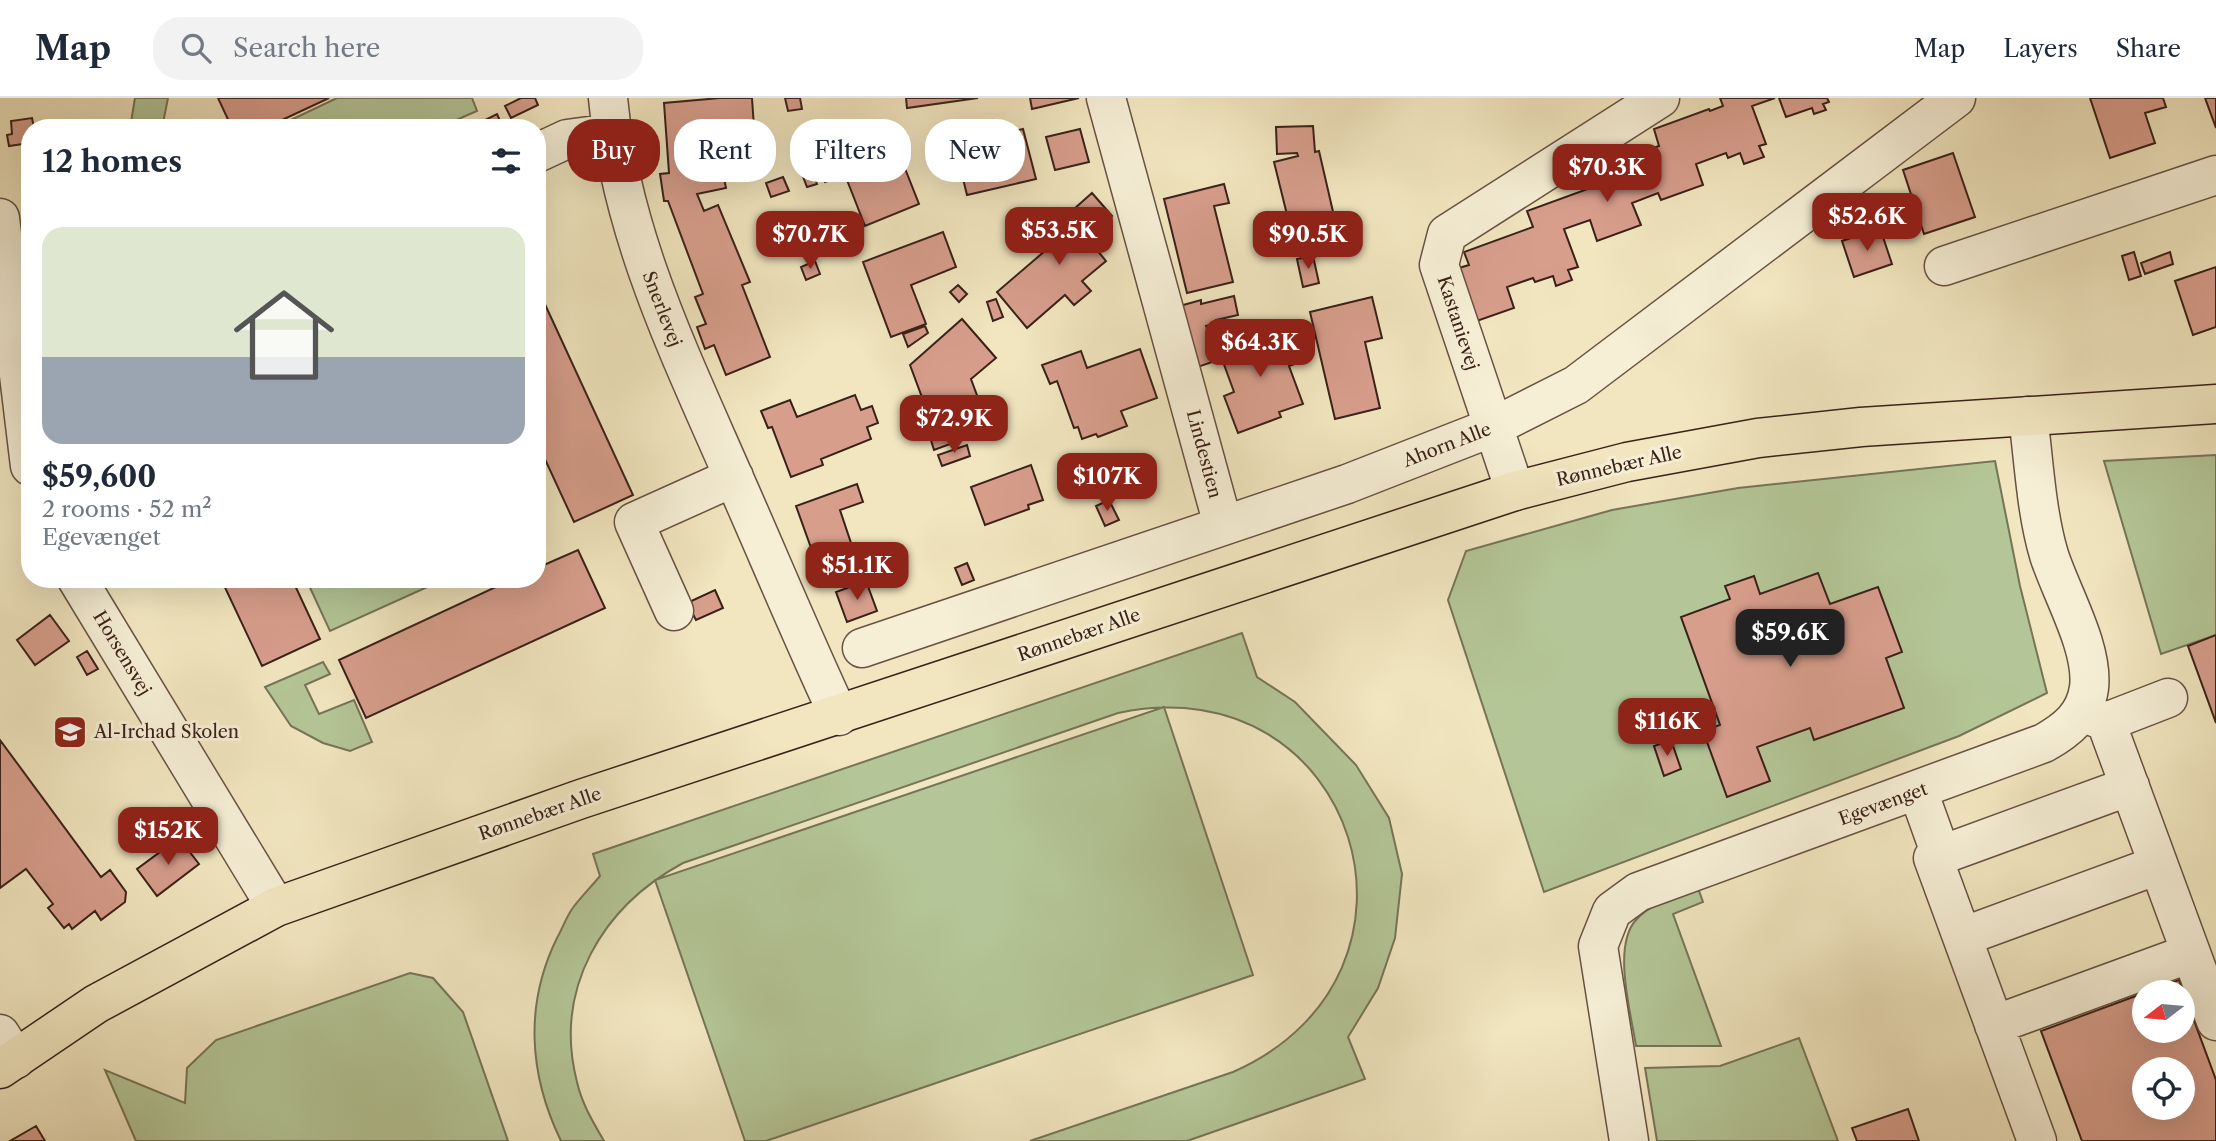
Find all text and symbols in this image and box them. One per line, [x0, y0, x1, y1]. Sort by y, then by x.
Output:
search box [153, 17, 643, 80]
text: Map [35, 28, 111, 69]
icon: search [177, 29, 215, 67]
text: Search here [233, 32, 380, 64]
text: Map [1914, 34, 1965, 63]
text: Layers [2003, 34, 2078, 63]
text: Share [2116, 34, 2181, 63]
chip: Buy [567, 119, 660, 182]
chip: Rent [674, 119, 776, 182]
chip: Filters [790, 119, 911, 182]
chip: New [925, 119, 1025, 182]
icon: filters [487, 142, 525, 180]
text: 12 homes [42, 143, 182, 180]
pin: $70.3K [1550, 144, 1664, 204]
text: $70.3K [1569, 153, 1645, 181]
pin: $52.6K [1810, 194, 1924, 253]
text: $52.6K [1828, 202, 1906, 230]
pin: $53.5K [1002, 208, 1116, 267]
pin: $70.7K [753, 212, 867, 271]
pin: $90.5K [1251, 212, 1365, 271]
text: $53.5K [1021, 216, 1097, 244]
text: $70.7K [772, 220, 848, 248]
text: $90.5K [1269, 220, 1347, 248]
street label: Snerlevej [638, 268, 686, 350]
icon: home [221, 272, 347, 398]
street label: Kastanievej [1432, 273, 1484, 373]
pin: $64.3K [1203, 320, 1317, 379]
text: $64.3K [1221, 328, 1299, 356]
pin: $72.9K [897, 396, 1011, 455]
text: $72.9K [916, 404, 992, 432]
street label: Lindestien [1182, 407, 1226, 501]
street label: Ahorn Alle [1399, 418, 1494, 472]
street label: Rønnebær Alle [1554, 441, 1684, 491]
pin: $107K [1058, 454, 1156, 513]
text: $59,600 [42, 458, 156, 495]
text: $107K [1073, 462, 1141, 490]
text: 2 rooms · 52 m² [42, 495, 212, 523]
text: Egevænget [42, 523, 161, 551]
pin: $51.1K [800, 542, 914, 602]
text: $51.1K [822, 551, 893, 579]
street label: Rønnebær Alle [1015, 604, 1143, 666]
street label: Horsensvej [88, 607, 156, 699]
pin: $59.6K [1733, 610, 1847, 669]
text: $59.6K [1752, 618, 1828, 646]
pin: $116K [1618, 698, 1716, 758]
text: $116K [1634, 707, 1700, 735]
school or university icon: Al-Irchad Skolen [51, 713, 89, 751]
place label: Al-Irchad Skolen [93, 721, 239, 743]
street label: Egevænget [1836, 778, 1931, 830]
street label: Rønnebær Alle [476, 783, 604, 845]
pin: $152K [119, 808, 217, 867]
text: $152K [134, 816, 202, 844]
north arrow [2132, 980, 2194, 1043]
map controls [2132, 980, 2195, 1120]
button: locate [2132, 1057, 2195, 1120]

